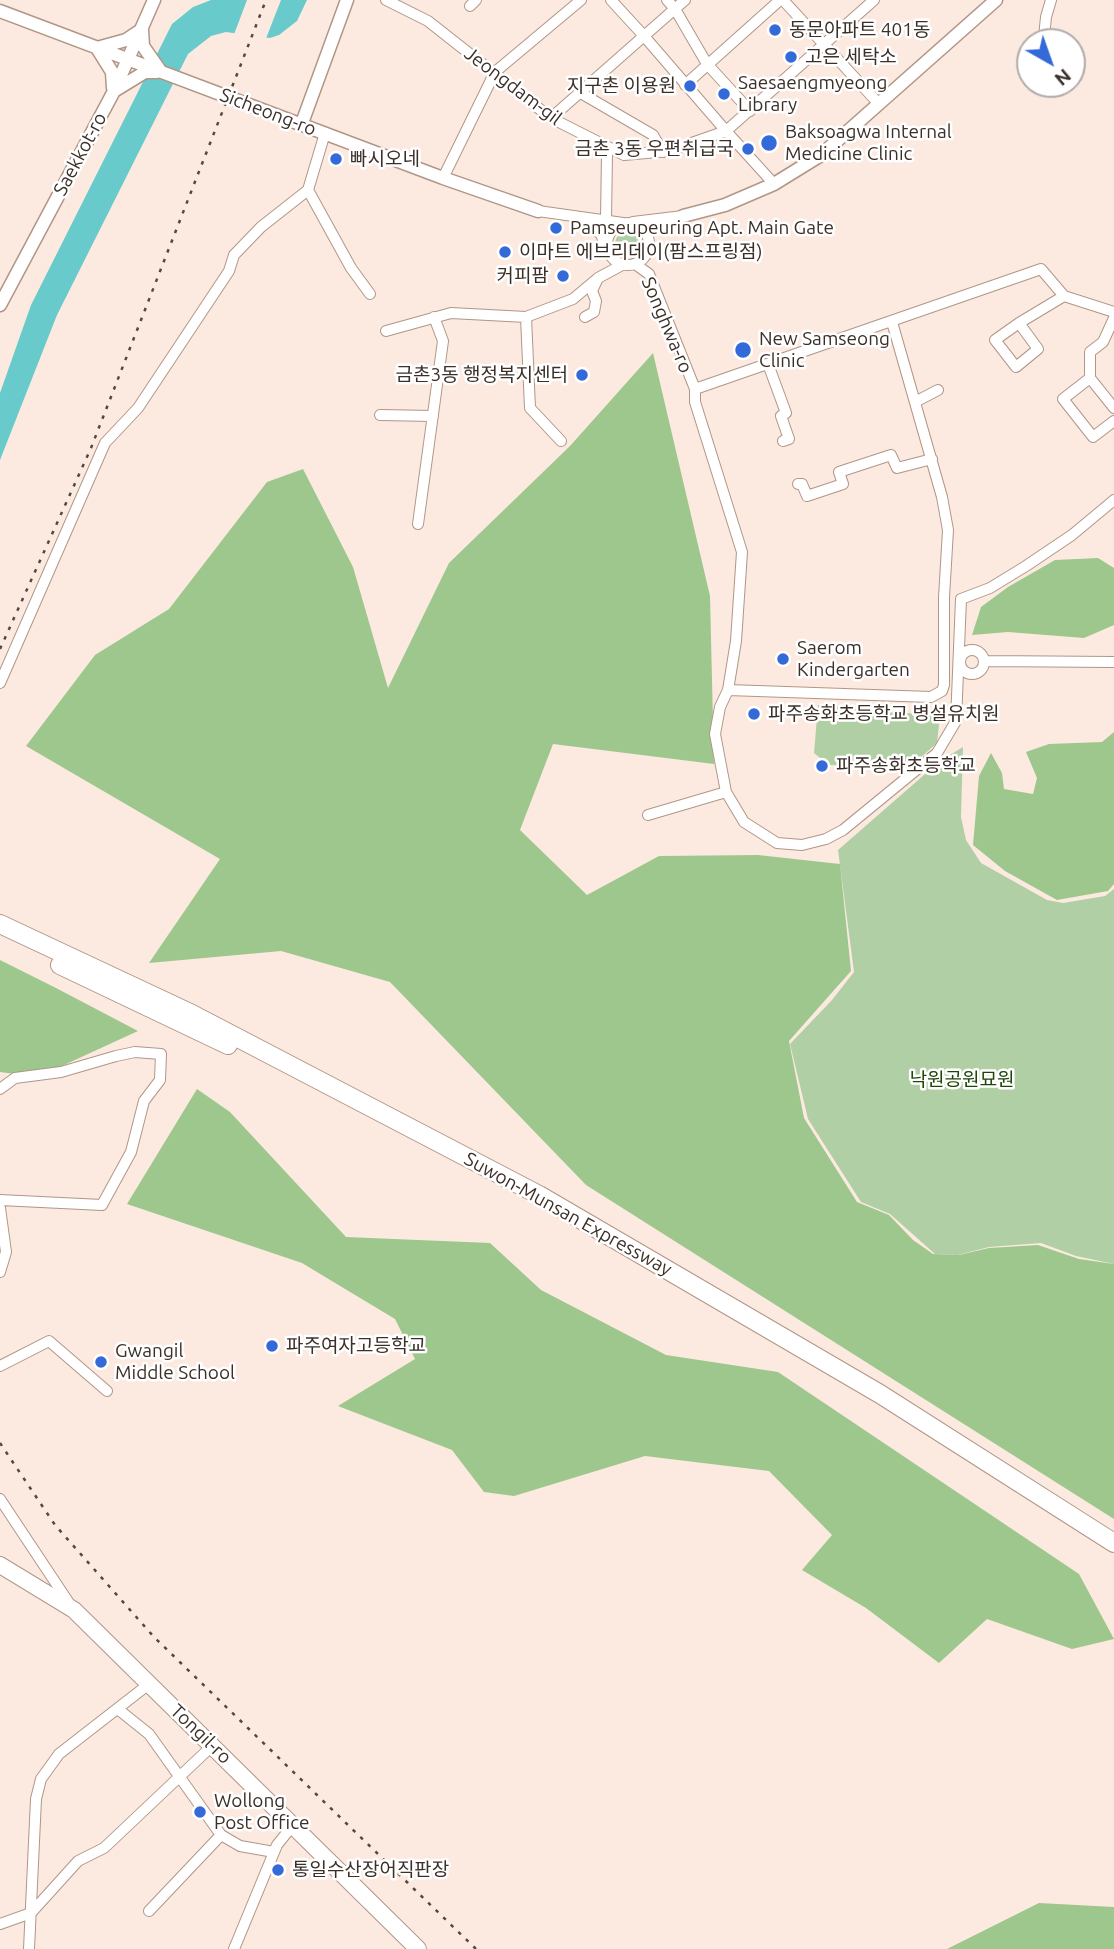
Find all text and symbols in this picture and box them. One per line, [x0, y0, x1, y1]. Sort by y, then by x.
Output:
place label: 동문아파트 401동 [789, 19, 930, 41]
marker: 동문아파트 401동 [767, 22, 783, 38]
north arrow [1016, 28, 1086, 98]
street label: Jeongdam-gil [460, 42, 566, 130]
place label: 고은 세탁소 [805, 46, 897, 68]
marker: 고은 세탁소 [783, 49, 799, 65]
text: N [1051, 65, 1076, 91]
place label: Saesaengmyeong Library [738, 72, 887, 116]
place label: 지구촌 이용원 [567, 75, 676, 97]
marker: 지구촌 이용원 [682, 78, 698, 94]
street label: Sicheong-ro [217, 83, 319, 141]
marker: Saesaengmyeong Library [716, 86, 732, 102]
street label: Saekkot-ro [49, 109, 111, 199]
place label: Baksoagwa Internal Medicine Clinic [785, 121, 952, 165]
marker: Baksoagwa Internal Medicine Clinic [759, 133, 779, 153]
place label: 금촌 3동 우편취급국 [575, 138, 734, 160]
marker: 금촌 3동 우편취급국 [740, 141, 756, 157]
place label: 빠시오네 [350, 148, 420, 170]
marker: 빠시오네 [328, 151, 344, 167]
place label: Pamseupeuring Apt. Main Gate [570, 217, 834, 239]
marker: Pamseupeuring Apt. Main Gate [548, 220, 564, 236]
place label: 이마트 에브리데이(팜스프링점) [519, 241, 763, 263]
marker: 이마트 에브리데이(팜스프링점) [497, 244, 513, 260]
place label: 커피팜 [497, 265, 549, 287]
marker: 커피팜 [555, 268, 571, 284]
street label: Songhwa-ro [637, 274, 697, 376]
place label: New Samseong Clinic [759, 328, 890, 372]
marker: New Samseong Clinic [733, 340, 753, 360]
place label: 금촌3동 행정복지센터 [396, 364, 568, 386]
marker: 금촌3동 행정복지센터 [574, 367, 590, 383]
place label: Saerom Kindergarten [797, 637, 910, 681]
marker: Saerom Kindergarten [775, 651, 791, 667]
place label: 파주송화초등학교 병설유치원 [768, 703, 1000, 725]
marker: 파주송화초등학교 병설유치원 [746, 706, 762, 722]
place label: 파주송화초등학교 [836, 755, 976, 777]
marker: 파주송화초등학교 [814, 758, 830, 774]
park label: 낙원공원묘원 [910, 1069, 1014, 1091]
street label: Suwon-Munsan Expressway [460, 1147, 676, 1281]
place label: 파주여자고등학교 [286, 1335, 426, 1357]
marker: 파주여자고등학교 [264, 1338, 280, 1354]
place label: Gwangil Middle School [115, 1340, 235, 1384]
marker: Gwangil Middle School [93, 1354, 109, 1370]
street label: Tongil-ro [166, 1699, 236, 1769]
place label: Wollong Post Office [214, 1790, 309, 1834]
marker: Wollong Post Office [192, 1804, 208, 1820]
place label: 통일수산장어직판장 [292, 1859, 449, 1881]
marker: 통일수산장어직판장 [270, 1862, 286, 1878]

